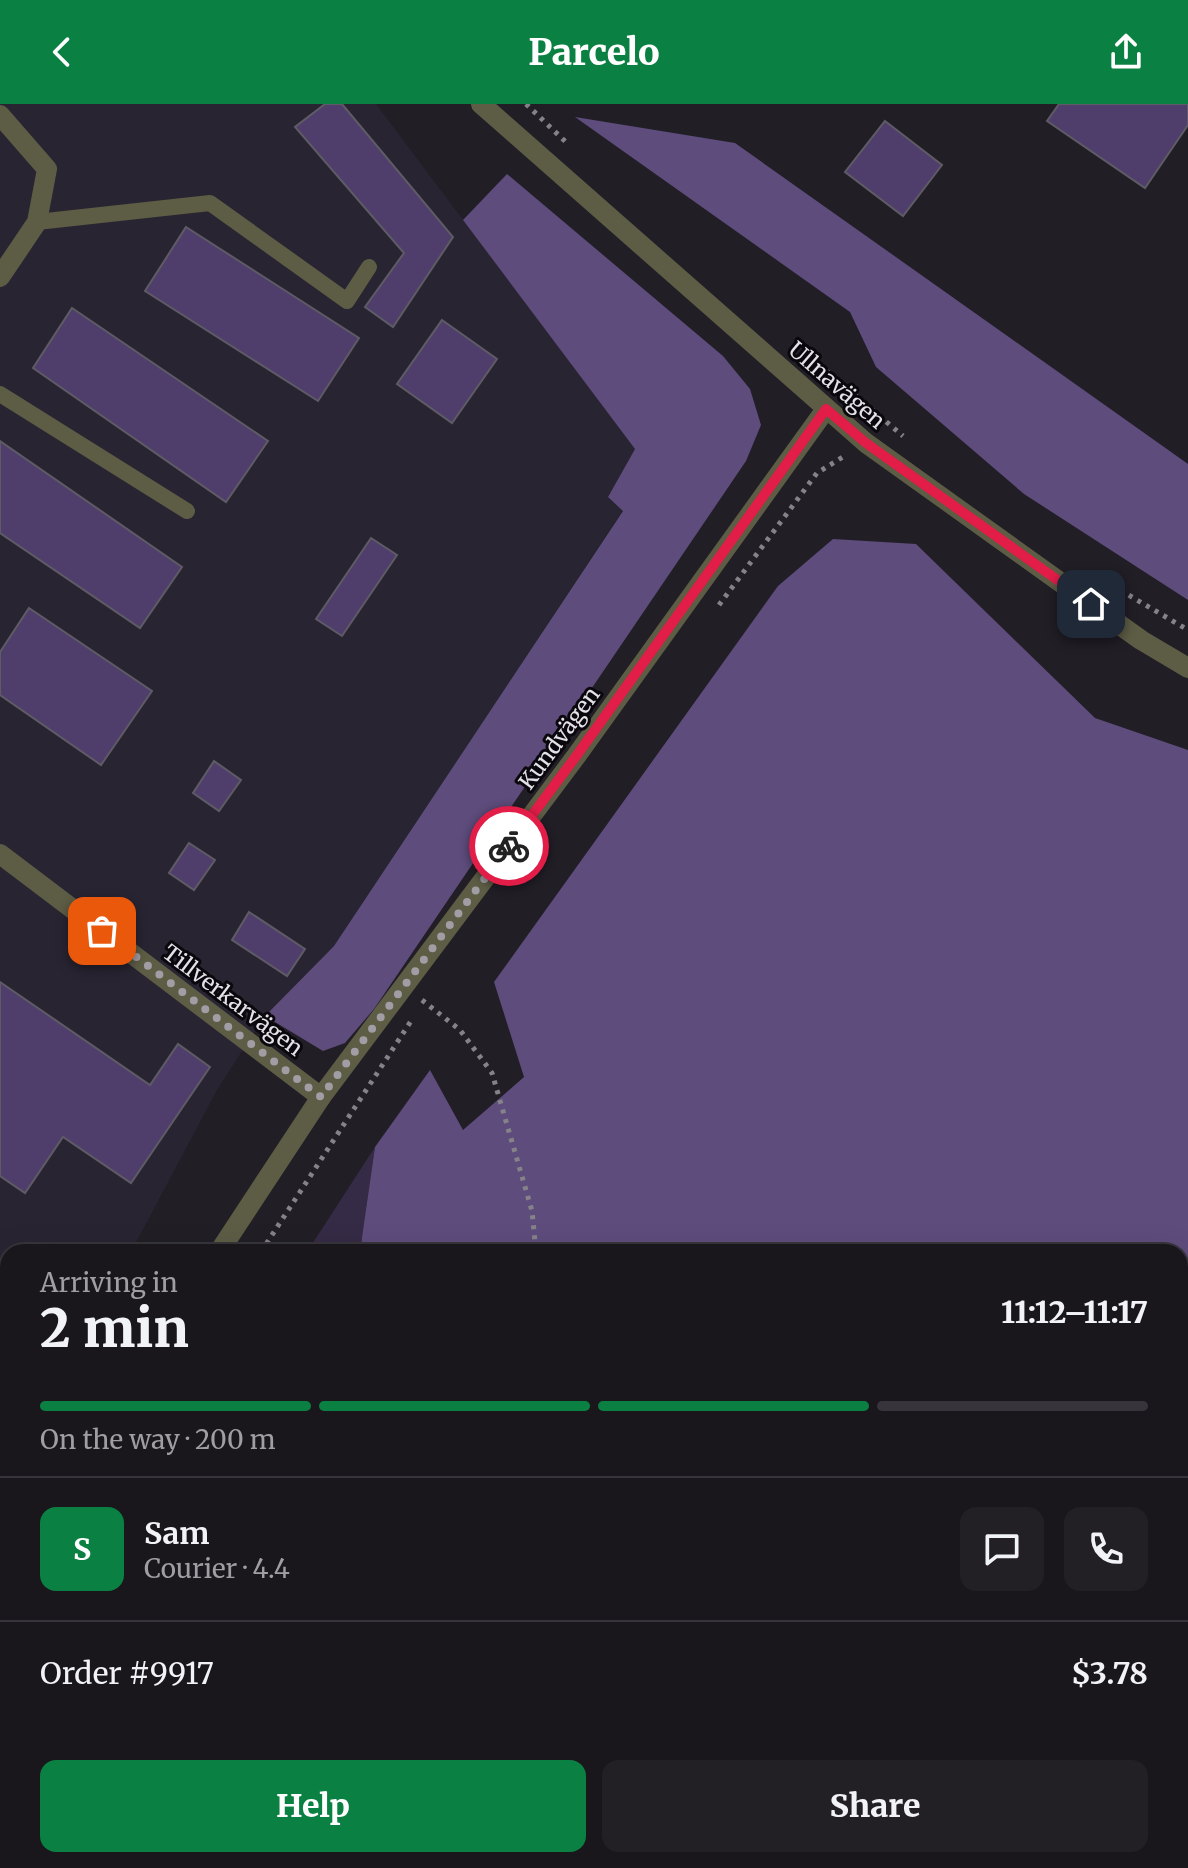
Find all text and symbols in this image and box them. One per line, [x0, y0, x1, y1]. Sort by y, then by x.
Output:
icon: back [40, 30, 84, 74]
text: Parcelo [528, 30, 660, 75]
icon: share [1104, 30, 1148, 74]
street label: Ullnavägen [783, 335, 891, 435]
pin [1057, 570, 1125, 638]
icon: home [1069, 582, 1113, 626]
street label: Kundvägen [512, 681, 606, 795]
courier [469, 806, 549, 886]
icon: bike [487, 824, 531, 868]
pin [68, 897, 136, 965]
icon: bag [80, 909, 124, 953]
street label: Tillverkarvägen [157, 938, 309, 1062]
text: Arriving in [40, 1266, 178, 1299]
text: 11:12–11:17 [1001, 1293, 1148, 1331]
text: 2 min [40, 1296, 189, 1361]
text: On the way · 200 m [40, 1423, 276, 1456]
button: chat [960, 1507, 1044, 1591]
button: phone [1064, 1507, 1148, 1591]
text: Sam [144, 1514, 209, 1552]
text: S [73, 1530, 91, 1568]
text: Courier · 4.4 [144, 1552, 290, 1585]
text: Order #9917 [40, 1654, 214, 1692]
text: $3.78 [1071, 1654, 1148, 1692]
button: Help [40, 1760, 586, 1852]
button: Share [602, 1760, 1148, 1852]

